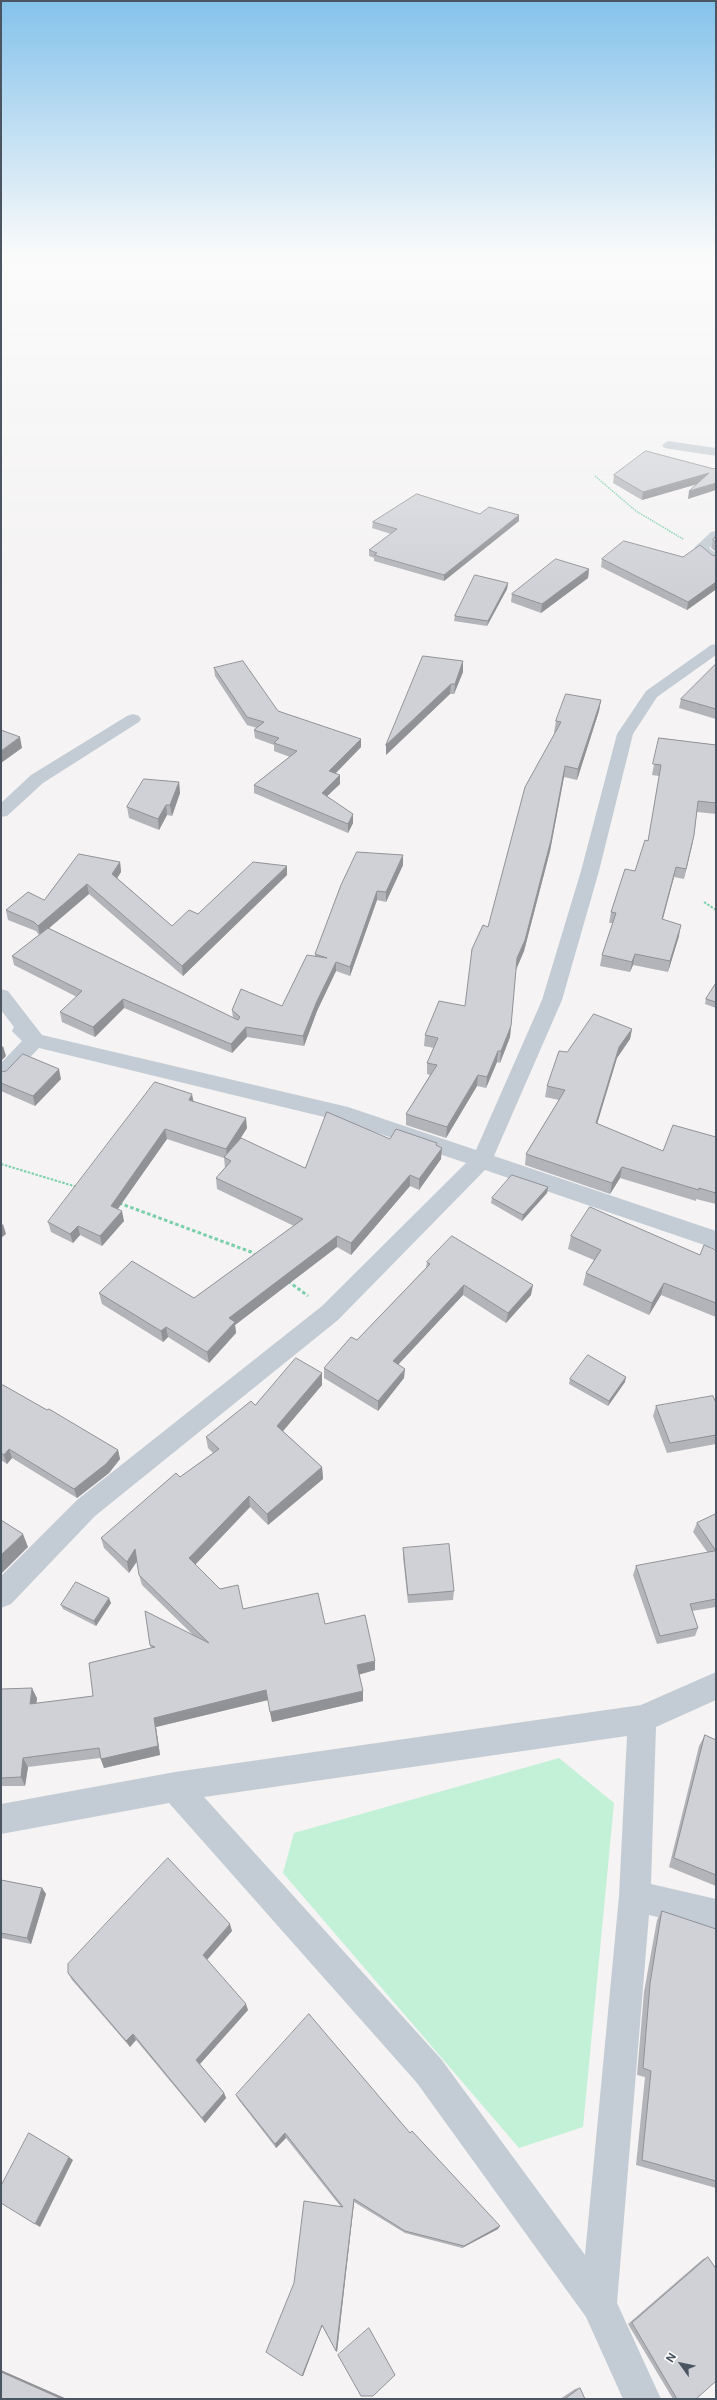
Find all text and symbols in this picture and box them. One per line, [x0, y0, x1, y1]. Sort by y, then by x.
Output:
north arrow [661, 2344, 701, 2384]
text: N [663, 2350, 679, 2365]

